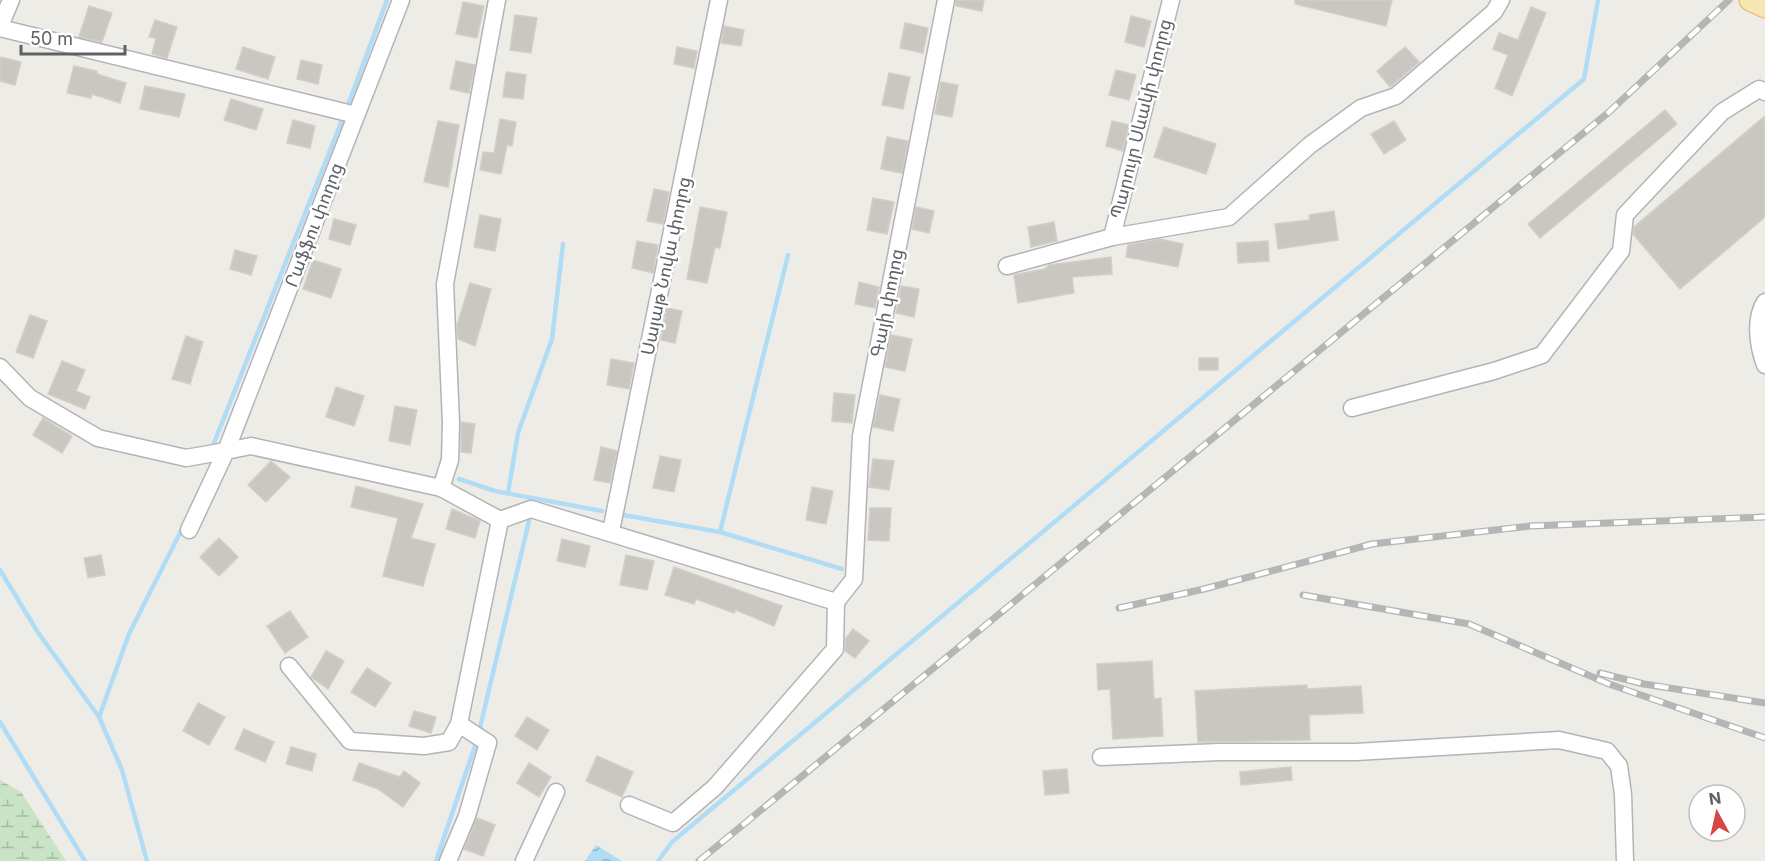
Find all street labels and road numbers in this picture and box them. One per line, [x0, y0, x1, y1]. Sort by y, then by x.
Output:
street label: Պարույր Սևակի փողոց [1105, 17, 1176, 221]
street label: Րաֆֆու փողոց [280, 160, 347, 290]
street label: Սայաթ Նովա փողոց [636, 175, 695, 357]
street label: Գայի փողոց [866, 247, 907, 359]

